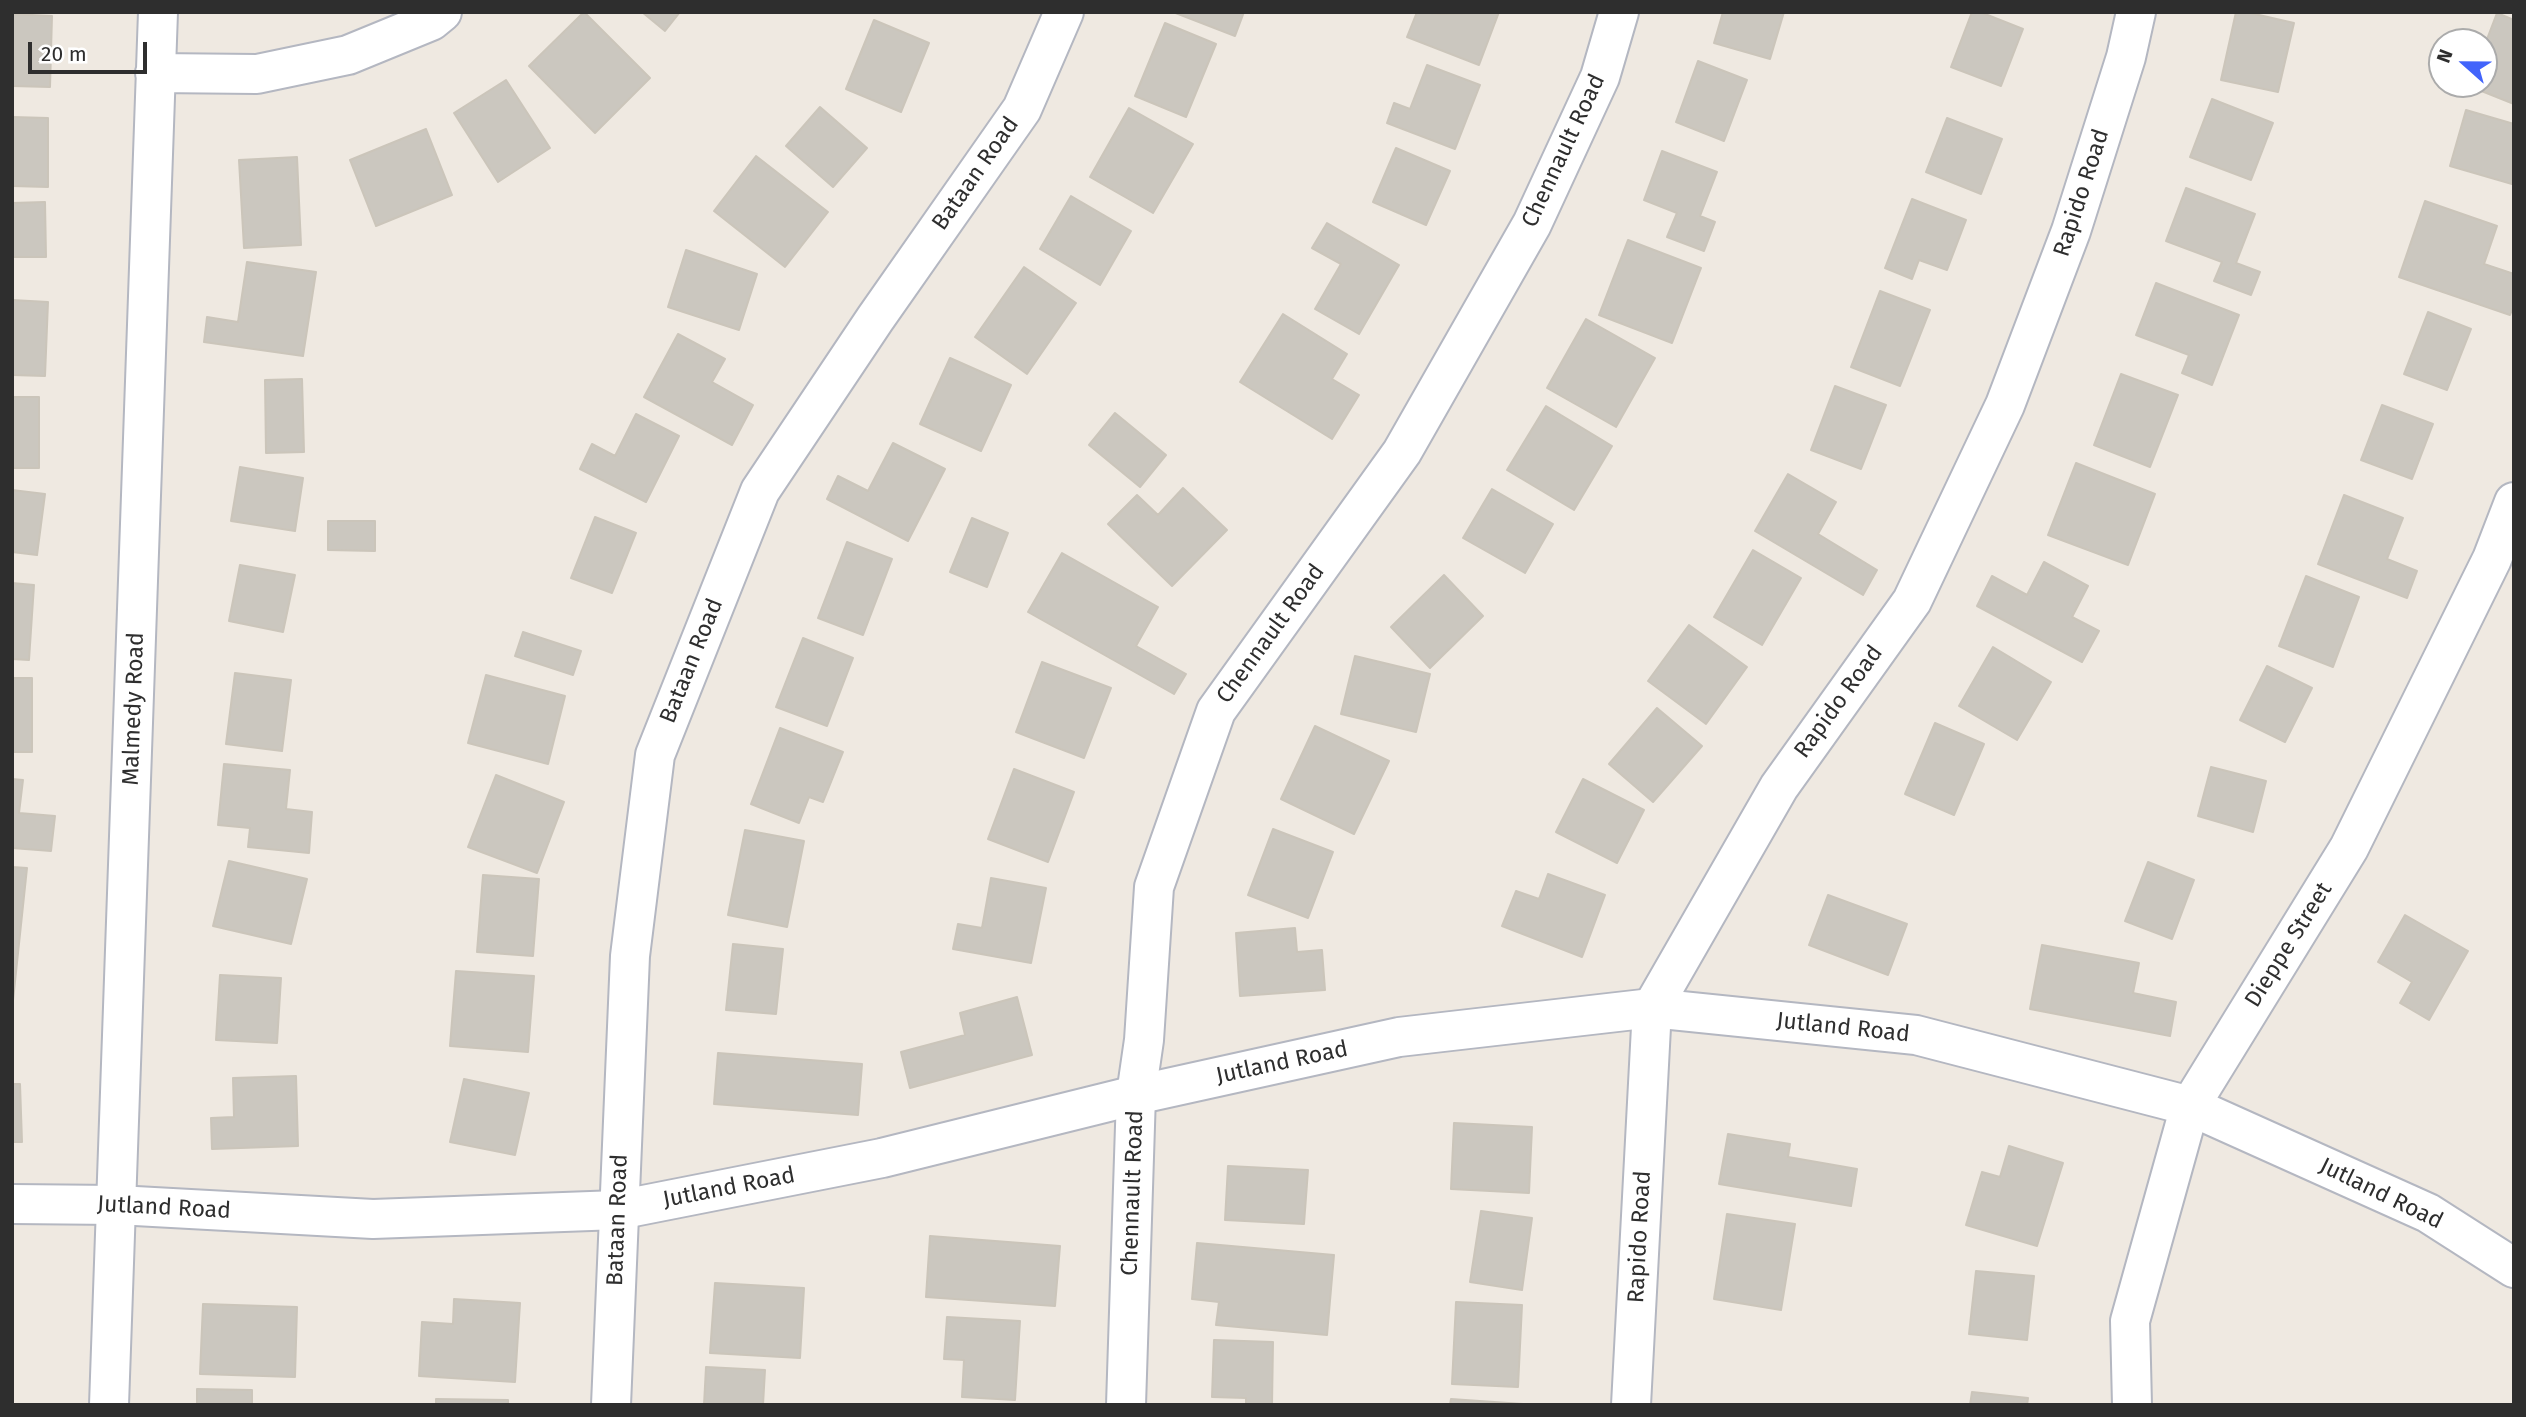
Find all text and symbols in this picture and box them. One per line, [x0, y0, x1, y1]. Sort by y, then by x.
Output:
scale bar [32, 28, 150, 72]
north arrow [2428, 28, 2498, 98]
text: 20 m [41, 41, 87, 67]
text: N [2432, 46, 2458, 66]
street label: Chennault Road [1516, 70, 1612, 232]
street label: Bataan Road [927, 112, 1025, 236]
street label: Rapido Road [2048, 126, 2116, 260]
street label: Chennault Road [1211, 559, 1331, 709]
street label: Bataan Road [654, 595, 730, 727]
street label: Malmedy Road [118, 632, 150, 786]
street label: Rapido Road [1789, 640, 1889, 764]
street label: Dieppe Street [2240, 877, 2338, 1013]
street label: Jutland Road [1775, 1007, 1911, 1049]
street label: Jutland Road [1214, 1036, 1350, 1090]
street label: Chennault Road [1116, 1110, 1150, 1276]
street label: Jutland Road [2315, 1152, 2447, 1236]
street label: Bataan Road [602, 1153, 634, 1287]
street label: Jutland Road [661, 1162, 797, 1214]
street label: Rapido Road [1623, 1170, 1657, 1304]
street label: Jutland Road [96, 1191, 232, 1225]

